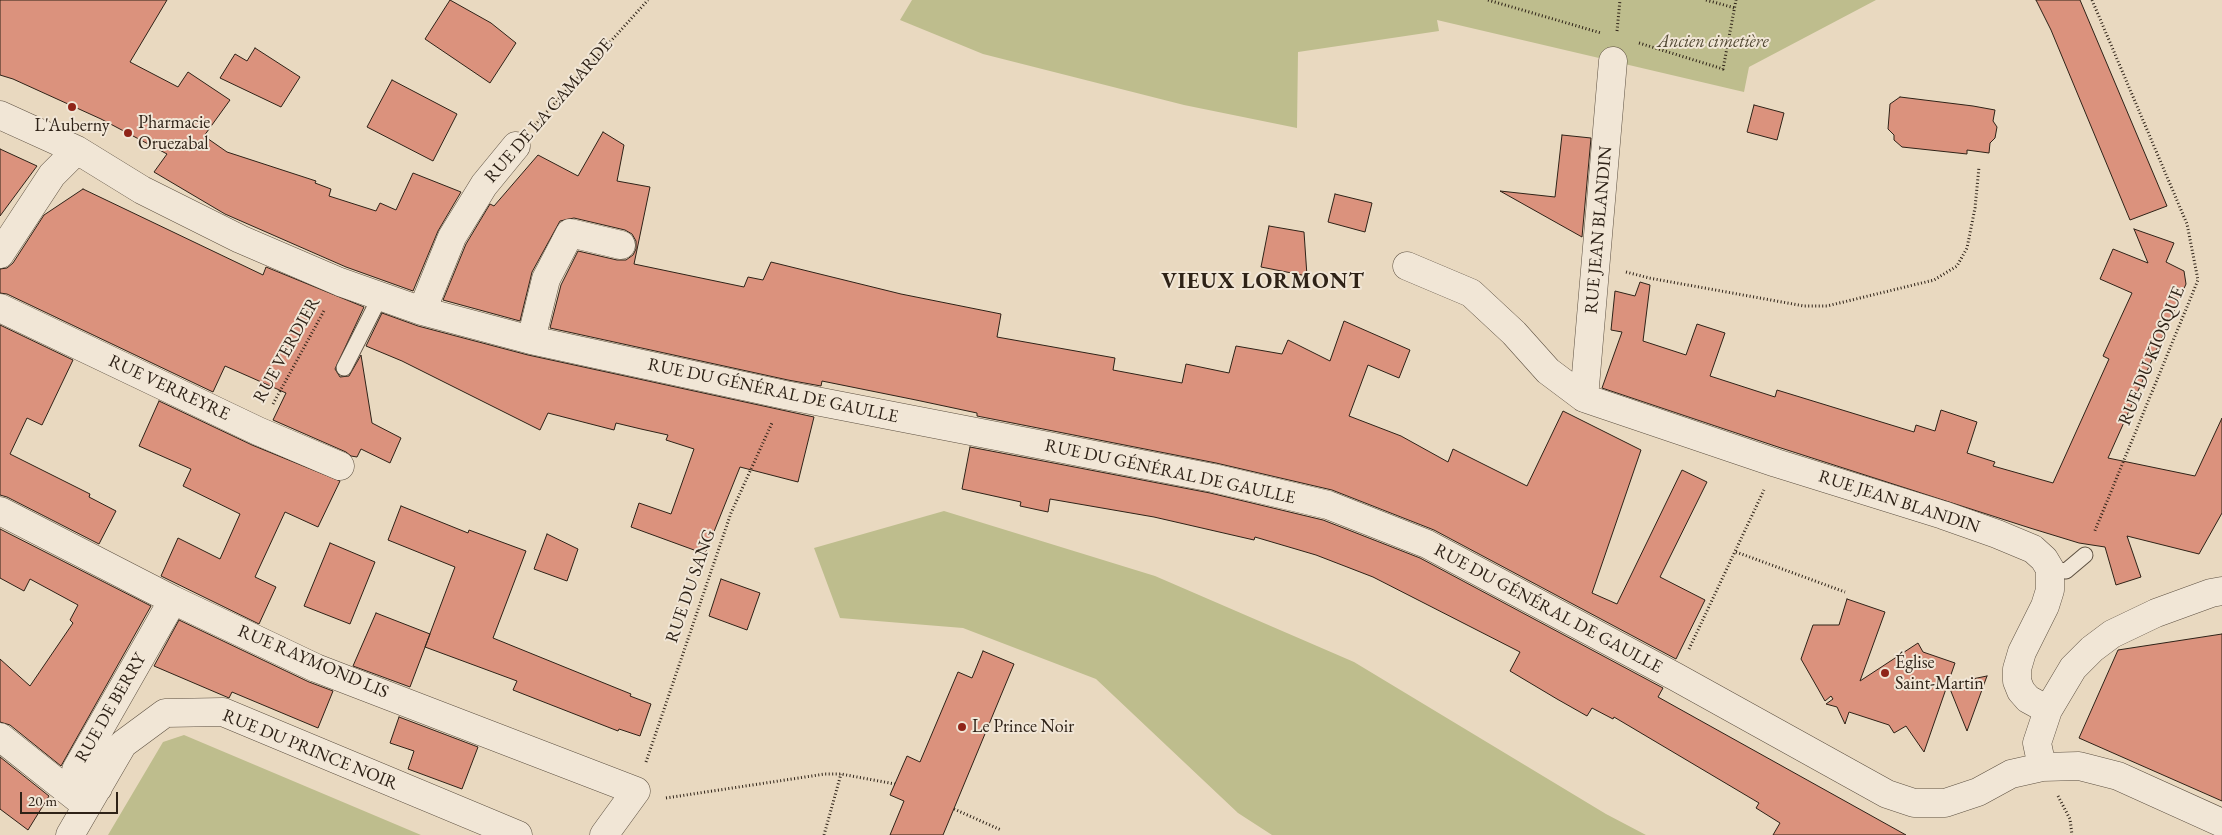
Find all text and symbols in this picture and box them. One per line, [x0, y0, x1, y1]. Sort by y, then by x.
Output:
park label: Ancien cimetière [1657, 31, 1769, 53]
street label: RUE DE LA CAMARDE [480, 34, 618, 188]
marker: L'Auberny [66, 101, 78, 113]
place label: Pharmacie Oruezabal [138, 112, 210, 154]
place label: L'Auberny [34, 115, 110, 137]
marker: Pharmacie Oruezabal [122, 127, 134, 139]
street label: RUE JEAN BLANDIN [1581, 145, 1617, 315]
district label: VIEUX LORMONT [1160, 269, 1366, 295]
street label: RUE DU KIOSQUE [2114, 283, 2190, 429]
street label: RUE VERDIER [249, 293, 325, 407]
street label: RUE VERREYRE [105, 350, 233, 426]
street label: RUE DU GÉNÉRAL DE GAULLE [646, 354, 900, 428]
street label: RUE DU GÉNÉRAL DE GAULLE [1043, 435, 1297, 509]
street label: RUE JEAN BLANDIN [1816, 466, 1982, 538]
street label: RUE DU SANG [661, 526, 721, 646]
street label: RUE DU GÉNÉRAL DE GAULLE [1430, 539, 1666, 679]
street label: RUE RAYMOND LIS [235, 621, 391, 703]
street label: RUE DE BERRY [71, 650, 151, 766]
place label: Église Saint-Martin [1895, 652, 1984, 694]
marker: Église Saint-Martin [1879, 667, 1891, 679]
street label: RUE DU PRINCE NOIR [219, 705, 401, 795]
place label: Le Prince Noir [972, 716, 1074, 738]
marker: Le Prince Noir [956, 721, 968, 733]
scale bar [22, 782, 120, 814]
text: 20 m [28, 791, 57, 810]

